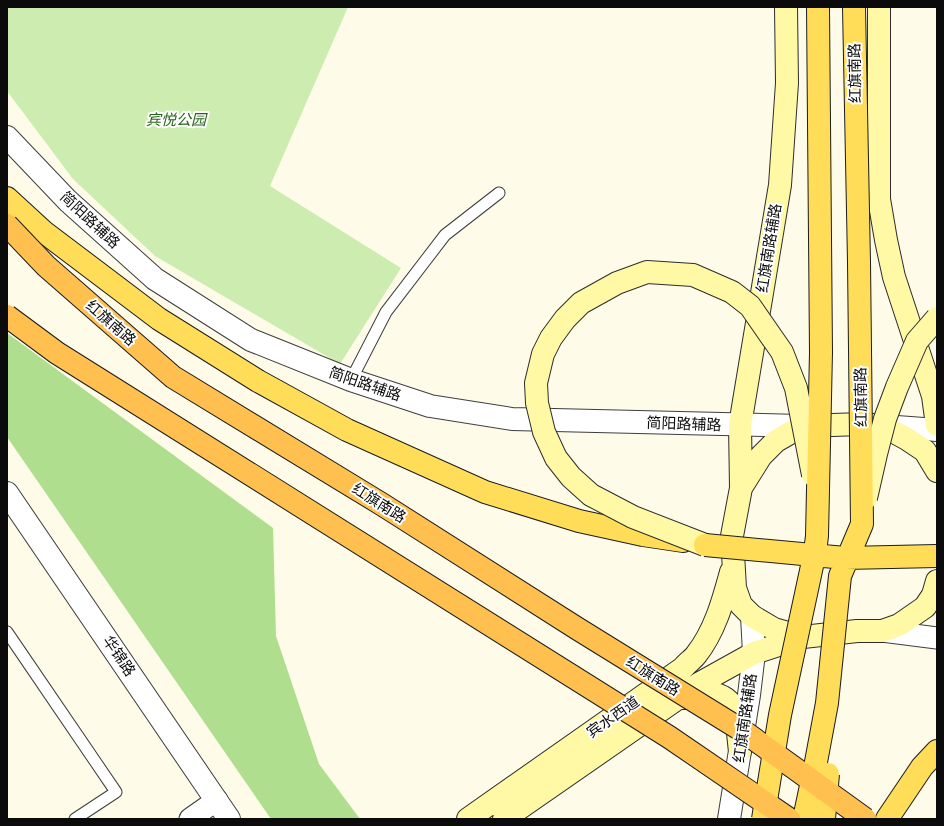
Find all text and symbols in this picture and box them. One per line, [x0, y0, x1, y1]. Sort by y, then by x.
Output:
street label: 红旗南路 [845, 43, 865, 103]
park label: 宾悦公园 [146, 111, 208, 129]
street label: 简阳路辅路 [56, 188, 124, 252]
street label: 红旗南路辅路 [753, 202, 785, 294]
street label: 红旗南路 [82, 297, 140, 349]
street label: 简阳路辅路 [327, 363, 403, 405]
street label: 红旗南路 [851, 367, 871, 427]
street label: 简阳路辅路 [646, 414, 722, 434]
street label: 红旗南路 [349, 479, 409, 527]
street label: 华锦路 [99, 632, 139, 680]
street label: 红旗南路 [623, 652, 683, 700]
street label: 红旗南路辅路 [730, 672, 760, 764]
street label: 宾水西道 [583, 692, 643, 742]

